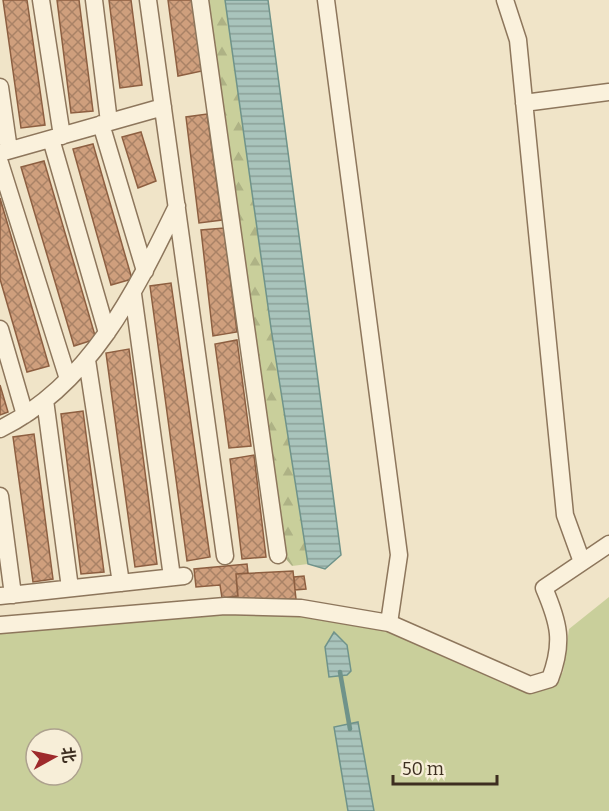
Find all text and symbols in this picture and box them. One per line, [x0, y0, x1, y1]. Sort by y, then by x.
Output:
north arrow [24, 727, 84, 787]
text: 北 [58, 746, 79, 764]
scale bar [393, 748, 496, 786]
text: 50 m [402, 758, 444, 780]

